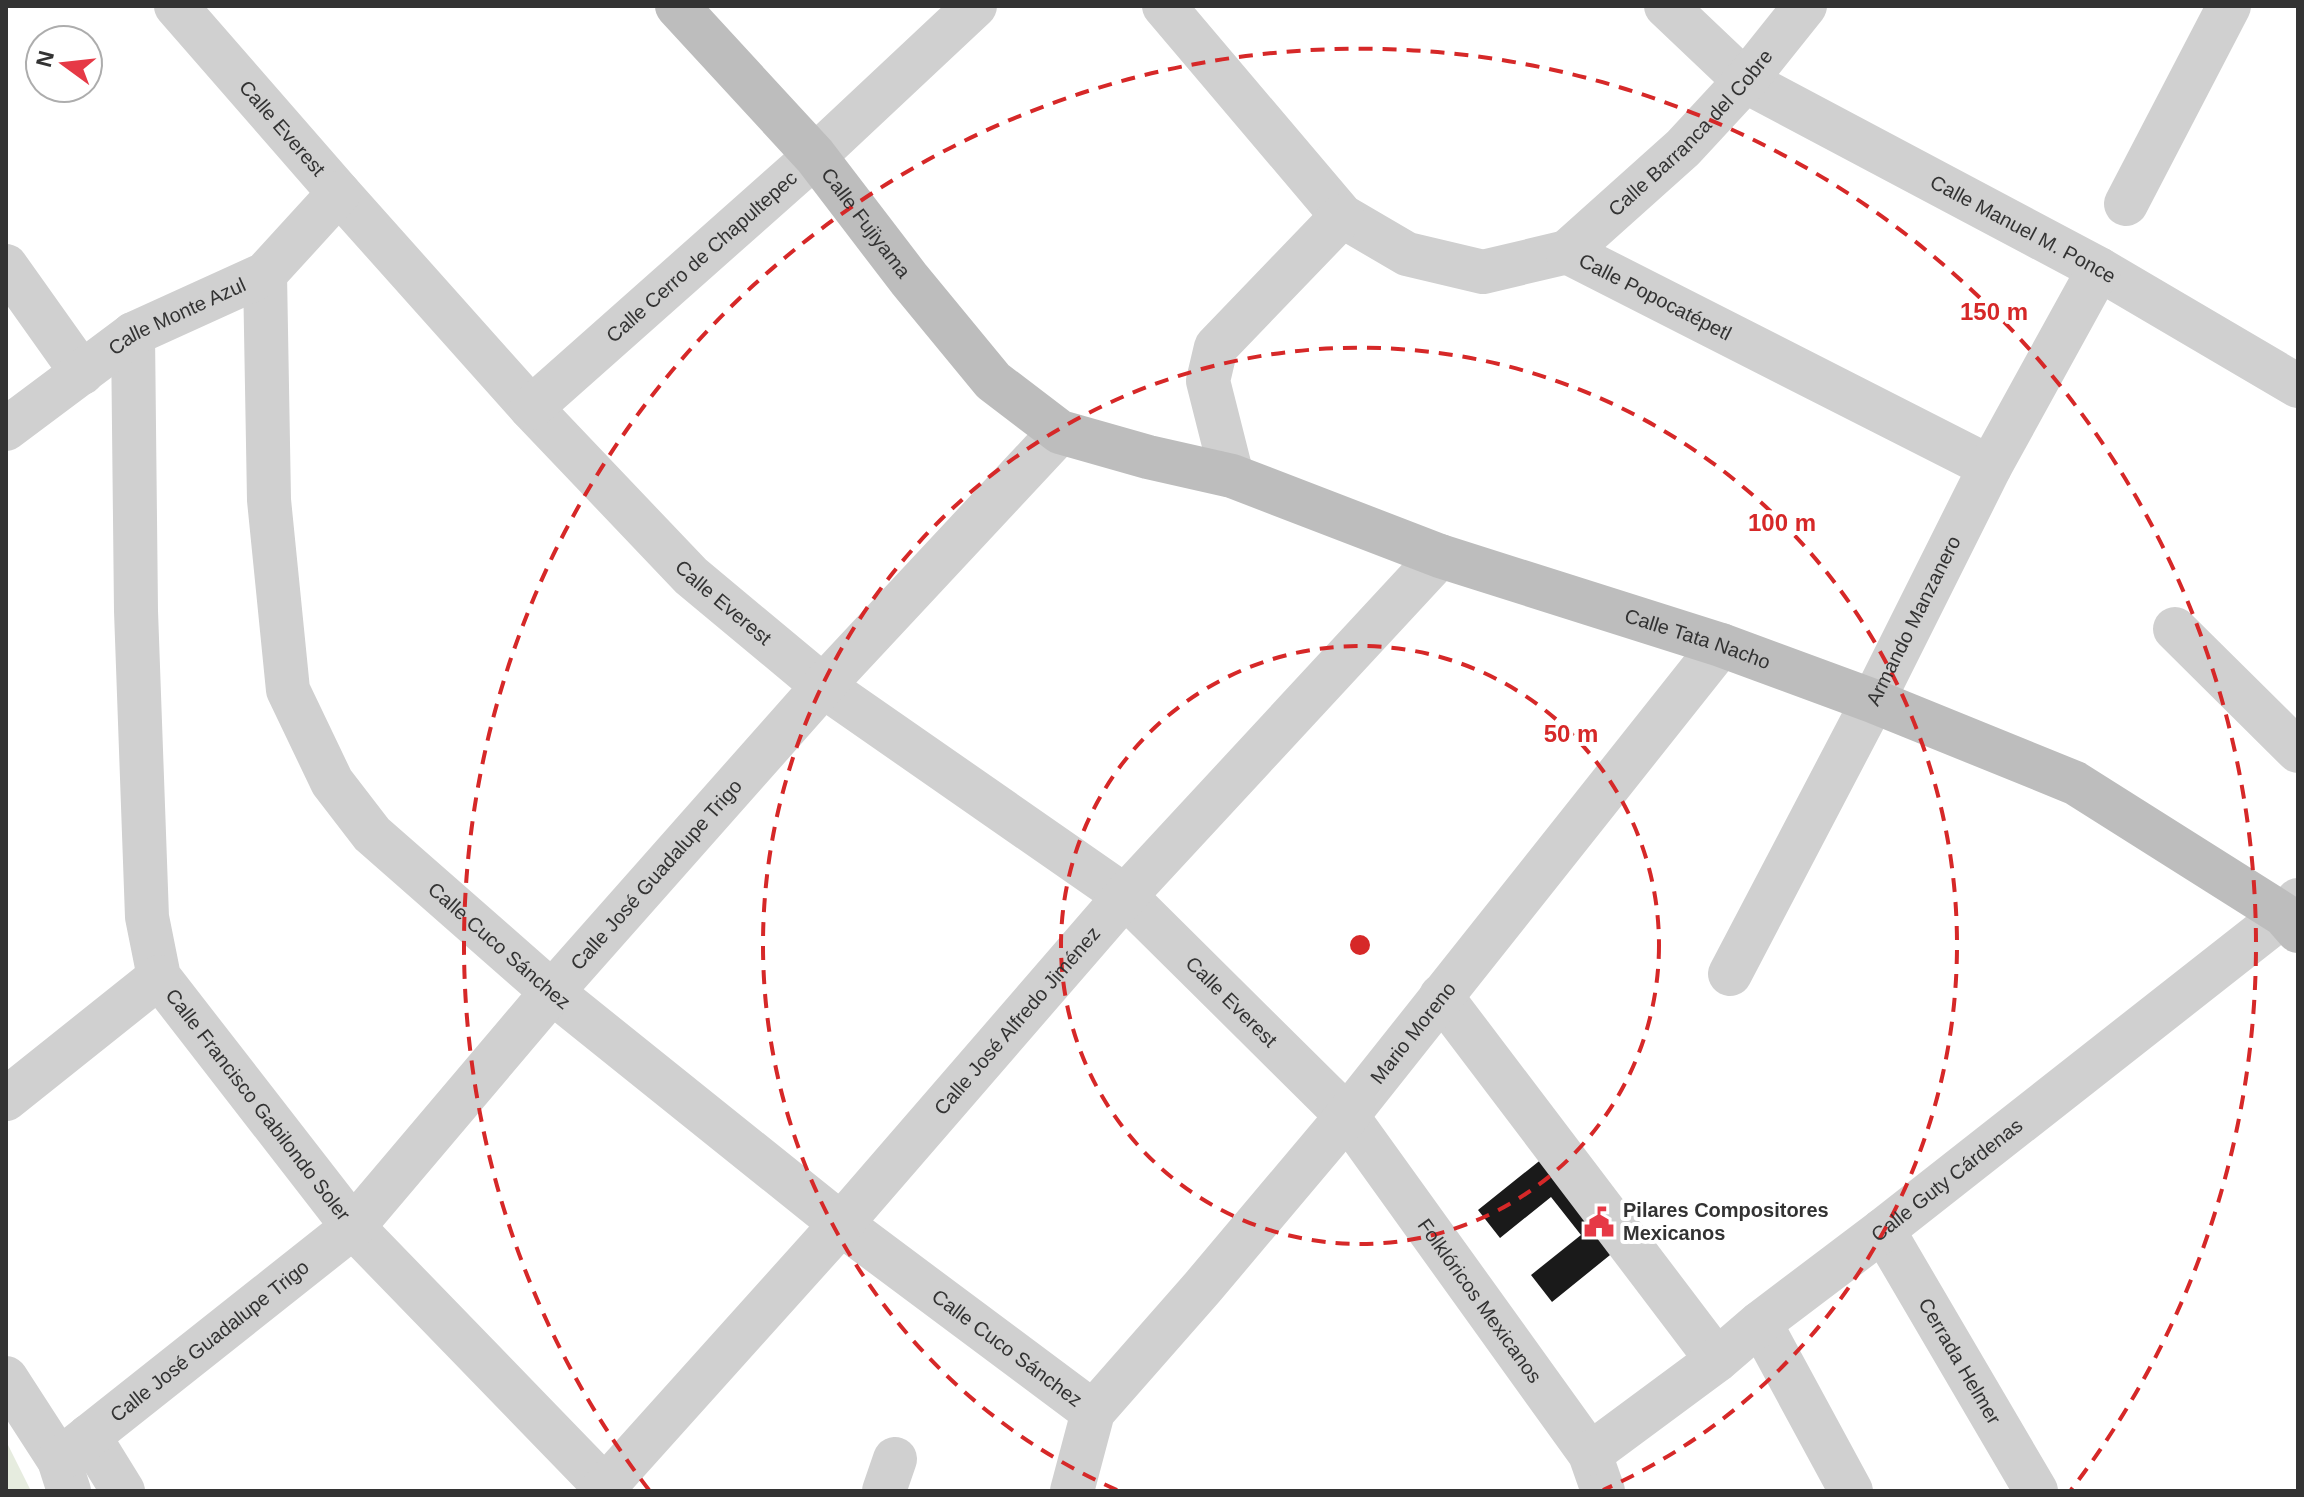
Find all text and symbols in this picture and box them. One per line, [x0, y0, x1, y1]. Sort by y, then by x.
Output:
north arrow [24, 24, 104, 104]
street label: Calle Barranca del Cobre [1604, 45, 1777, 220]
text: N [31, 48, 59, 70]
street label: Calle Everest [235, 76, 330, 181]
street label: Calle Fujiyama [817, 164, 916, 283]
street label: Calle Cerro de Chapultepec [602, 166, 801, 347]
street label: Calle Manuel M. Ponce [1927, 171, 2120, 287]
street label: Calle Popocatépetl [1575, 249, 1735, 345]
street label: Calle Monte Azul [104, 273, 249, 359]
text: 150 m [1960, 298, 2028, 325]
text: 100 m [1748, 509, 1816, 536]
street label: Armando Manzanero [1862, 532, 1965, 709]
street label: Calle Everest [671, 556, 776, 650]
street label: Calle Tata Nacho [1622, 604, 1773, 673]
text: 50 m [1544, 720, 1598, 747]
street label: Calle José Guadalupe Trigo [566, 775, 746, 974]
street label: Calle Cuco Sánchez [424, 878, 575, 1013]
street label: Calle José Alfredo Jiménez [930, 922, 1104, 1119]
centre of rings [1346, 931, 1374, 959]
street label: Calle Everest [1182, 952, 1282, 1052]
street label: Mario Moreno [1366, 978, 1460, 1088]
street label: Calle Francisco Gabilondo Soler [161, 985, 355, 1225]
street label: Calle Guty Cárdenas [1867, 1114, 2027, 1246]
place label: Pilares Compositores Mexicanos [1623, 1199, 1829, 1244]
public building icon: Pilares Compositores Mexicanos [1582, 1205, 1616, 1239]
street label: Folklóricos Mexicanos [1413, 1214, 1546, 1387]
street label: Calle José Guadalupe Trigo [106, 1255, 313, 1426]
street label: Calle Cuco Sánchez [928, 1285, 1086, 1411]
street label: Cerrada Helmer [1914, 1294, 2006, 1428]

